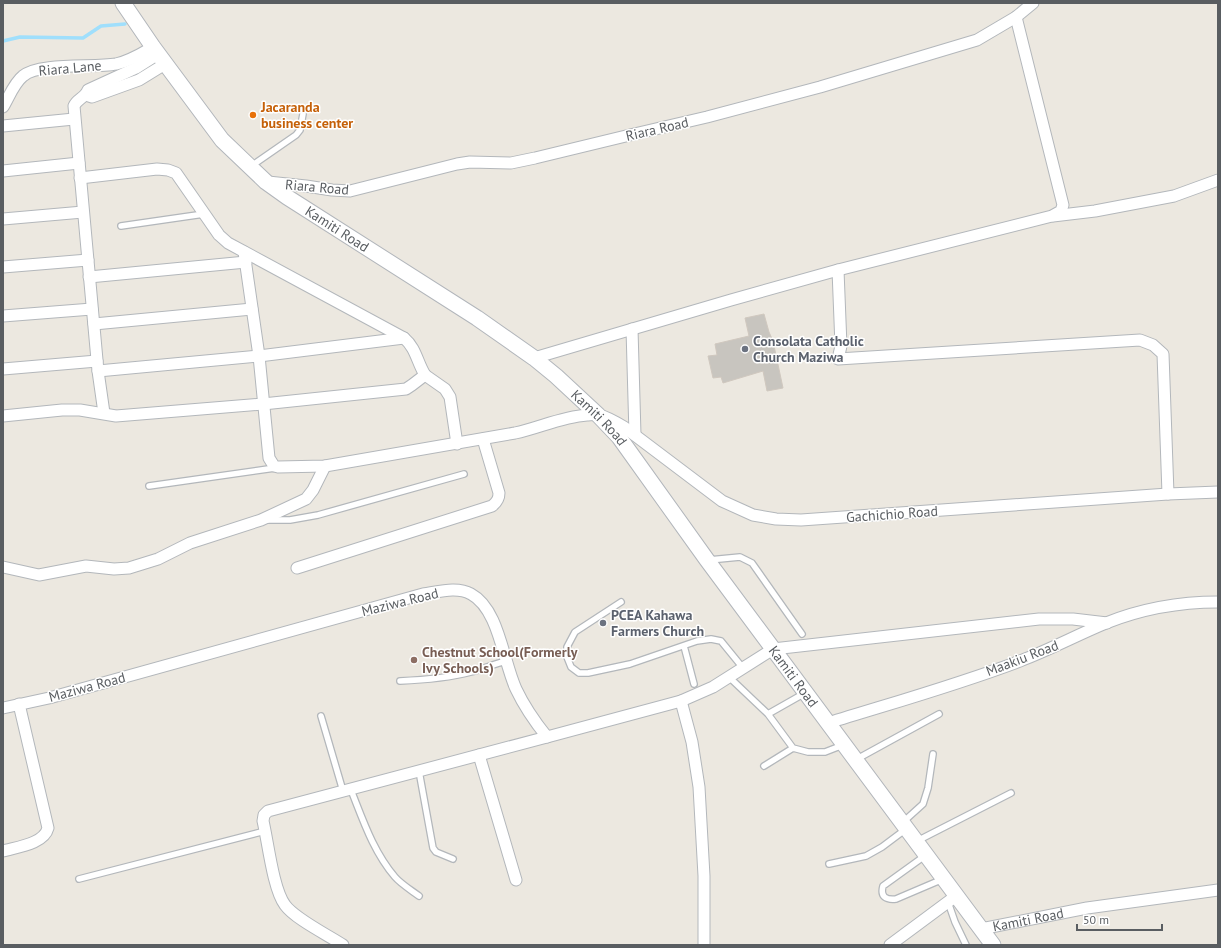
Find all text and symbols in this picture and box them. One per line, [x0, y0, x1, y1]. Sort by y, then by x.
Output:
street label: Riara Lane [38, 56, 102, 80]
place label: Jacaranda business center [260, 98, 353, 132]
marker: Jacaranda business center [248, 110, 258, 120]
street label: Riara Road [624, 113, 690, 145]
street label: Riara Road [284, 175, 350, 199]
street label: Kamiti Road [302, 202, 372, 256]
place label: Consolata Catholic Church Maziwa [753, 332, 864, 366]
marker: Consolata Catholic Church Maziwa [740, 344, 750, 354]
street label: Kamiti Road [567, 386, 631, 449]
street label: Gachichio Road [846, 502, 938, 526]
street label: Maziwa Road [360, 584, 440, 620]
place label: PCEA Kahawa Farmers Church [611, 606, 704, 640]
marker: PCEA Kahawa Farmers Church [598, 618, 608, 628]
street label: Maakiu Road [983, 636, 1061, 680]
street label: Kamiti Road [765, 642, 822, 711]
place label: Chestnut School(Formerly Ivy Schools) [422, 643, 578, 677]
marker: Chestnut School(Formerly Ivy Schools) [409, 655, 419, 665]
street label: Maziwa Road [47, 668, 127, 706]
street label: Kamiti Road [991, 904, 1065, 936]
scale bar [1077, 906, 1162, 932]
text: 50 m [1083, 912, 1109, 927]

